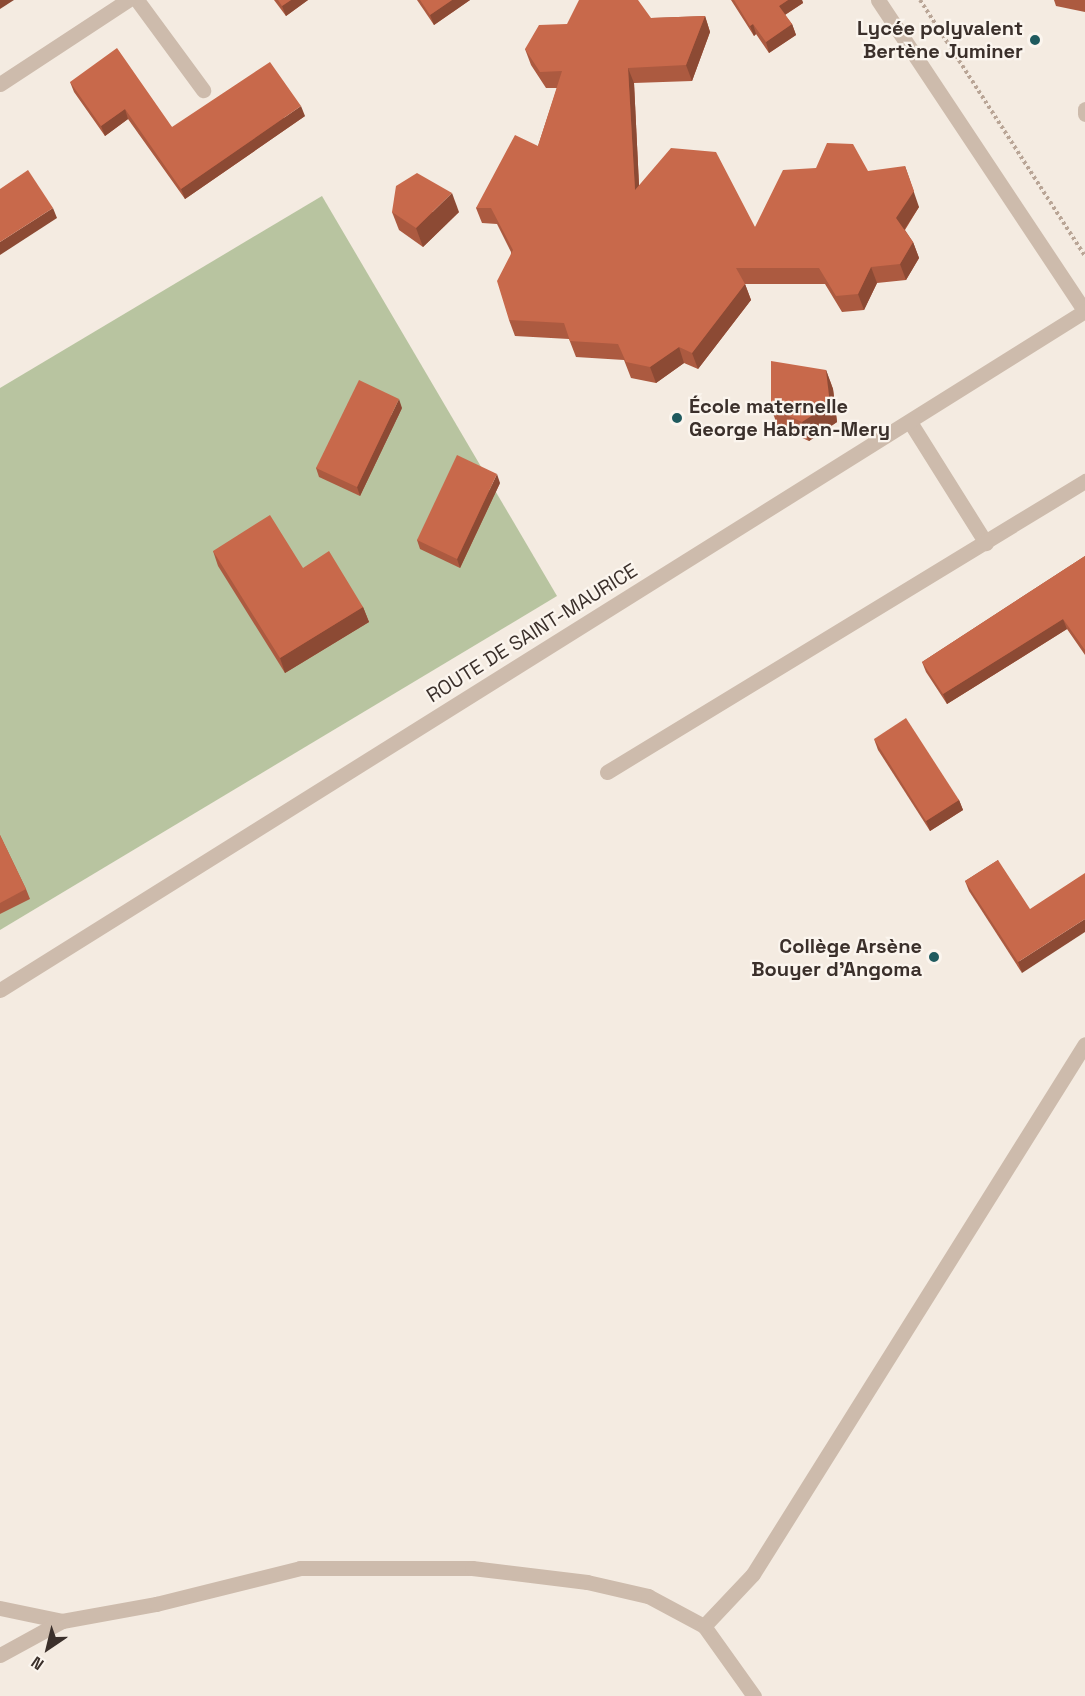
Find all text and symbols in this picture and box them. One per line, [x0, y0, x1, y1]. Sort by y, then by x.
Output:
place label: Lycée polyvalent Bertène Juminer [857, 16, 1023, 63]
marker: Lycée polyvalent Bertène Juminer [1028, 33, 1042, 47]
place label: École maternelle George Habran-Mery [689, 394, 890, 441]
marker: École maternelle George Habran-Mery [670, 411, 684, 425]
street label: ROUTE DE SAINT-MAURICE [422, 558, 642, 708]
place label: Collège Arsène Bouyer d'Angoma [751, 934, 922, 981]
marker: Collège Arsène Bouyer d'Angoma [927, 950, 941, 964]
north arrow [18, 1618, 78, 1678]
text: N [27, 1651, 48, 1675]

